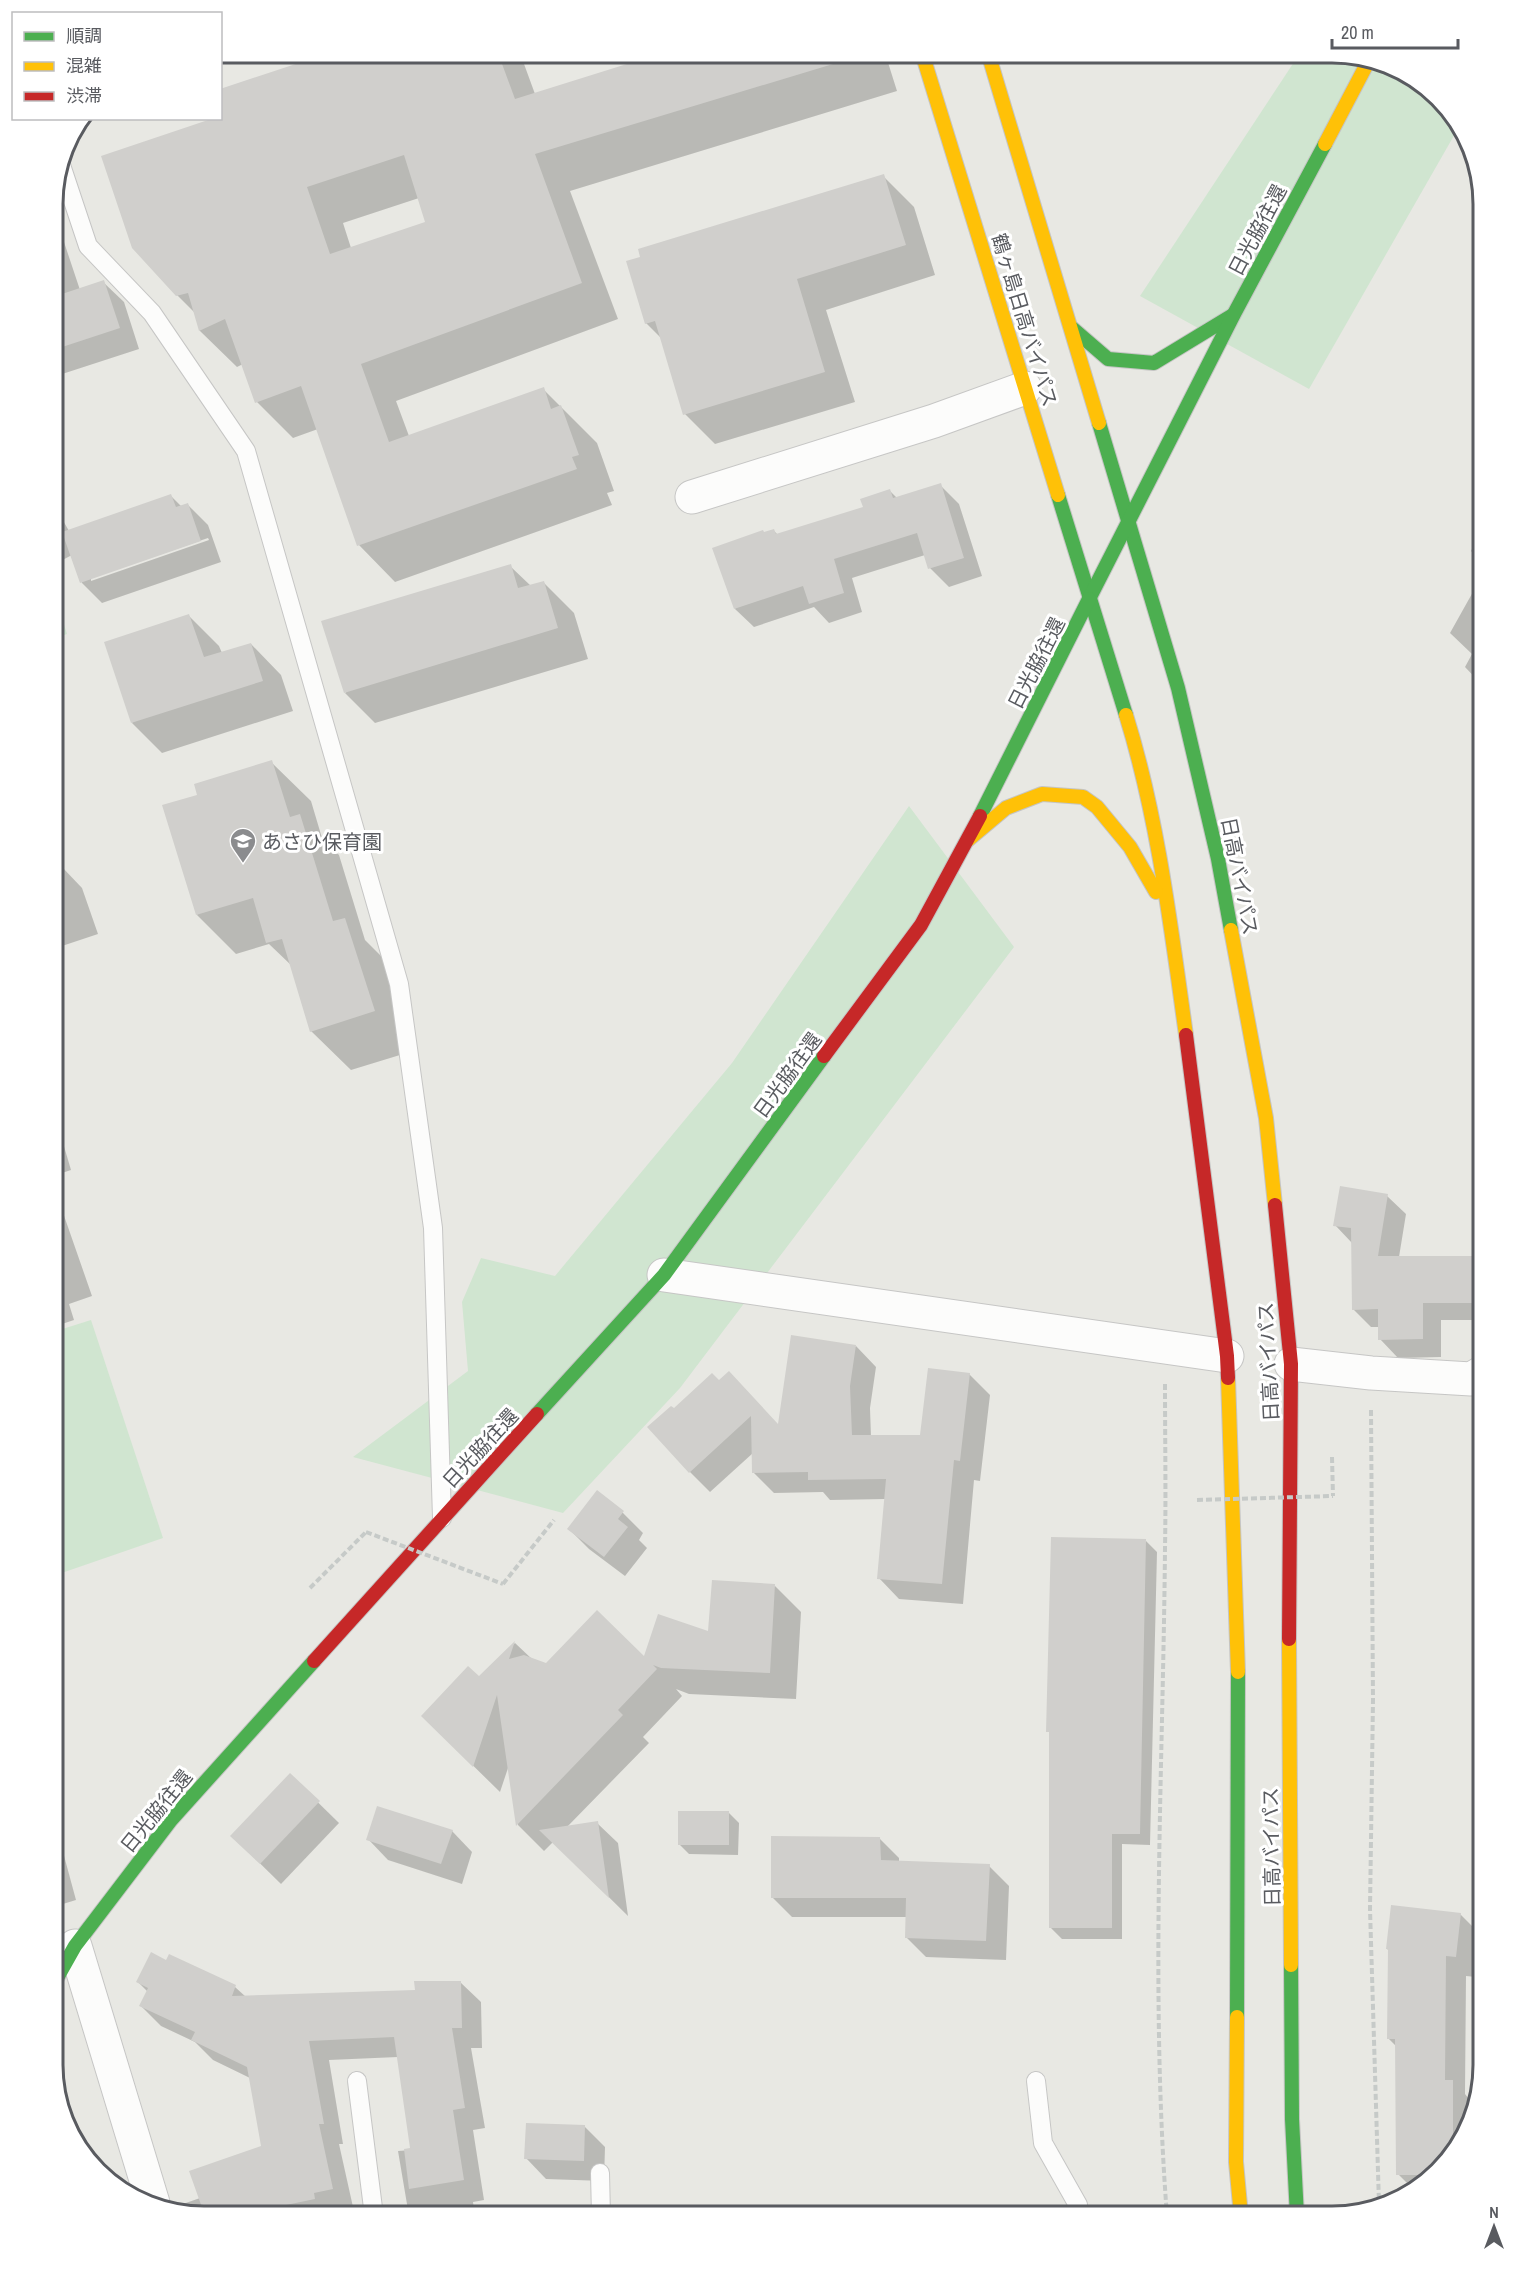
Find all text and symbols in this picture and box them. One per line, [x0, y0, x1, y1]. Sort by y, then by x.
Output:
legend [12, 12, 222, 120]
scale bar [1332, 12, 1458, 50]
text: 20 m [1341, 20, 1374, 45]
text: 順調 [66, 23, 102, 48]
text: 混雑 [66, 53, 102, 78]
text: 渋滞 [66, 83, 102, 108]
street label: 日光脇往還 [1222, 180, 1292, 280]
street label: 鶴ヶ島日高バイパス [986, 230, 1064, 410]
street label: 日光脇往還 [1001, 612, 1071, 714]
street label: 日高バイパス [1215, 815, 1265, 937]
school or university icon: あさひ保育園 [228, 826, 258, 864]
place label: あさひ保育園 [262, 828, 382, 855]
street label: 日光脇往還 [747, 1027, 827, 1123]
street label: 日高バイパス [1251, 1302, 1285, 1422]
street label: 日光脇往還 [436, 1402, 524, 1494]
street label: 日光脇往還 [114, 1764, 198, 1858]
street label: 日高バイパス [1256, 1787, 1286, 1907]
north arrow [1464, 2197, 1524, 2257]
text: N [1489, 2201, 1499, 2223]

